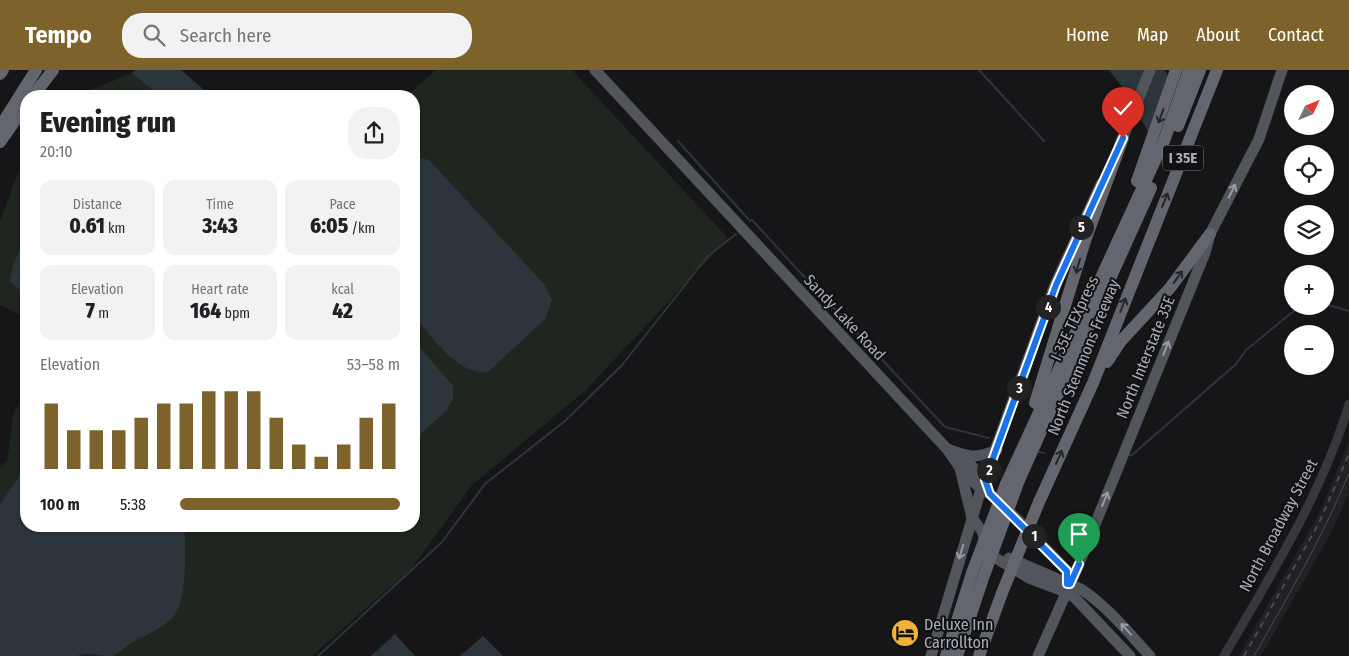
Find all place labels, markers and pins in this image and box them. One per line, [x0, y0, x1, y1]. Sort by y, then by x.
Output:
pin [1102, 87, 1144, 138]
pin: 5 [1068, 214, 1094, 240]
pin: 4 [1036, 294, 1060, 320]
pin: 3 [1006, 376, 1032, 400]
pin: 2 [976, 458, 1002, 482]
pin [1058, 513, 1100, 564]
pin: 1 [1022, 524, 1046, 548]
place label: Deluxe Inn Carrollton [924, 615, 993, 652]
hotel icon: Deluxe Inn Carrollton [890, 618, 920, 648]

